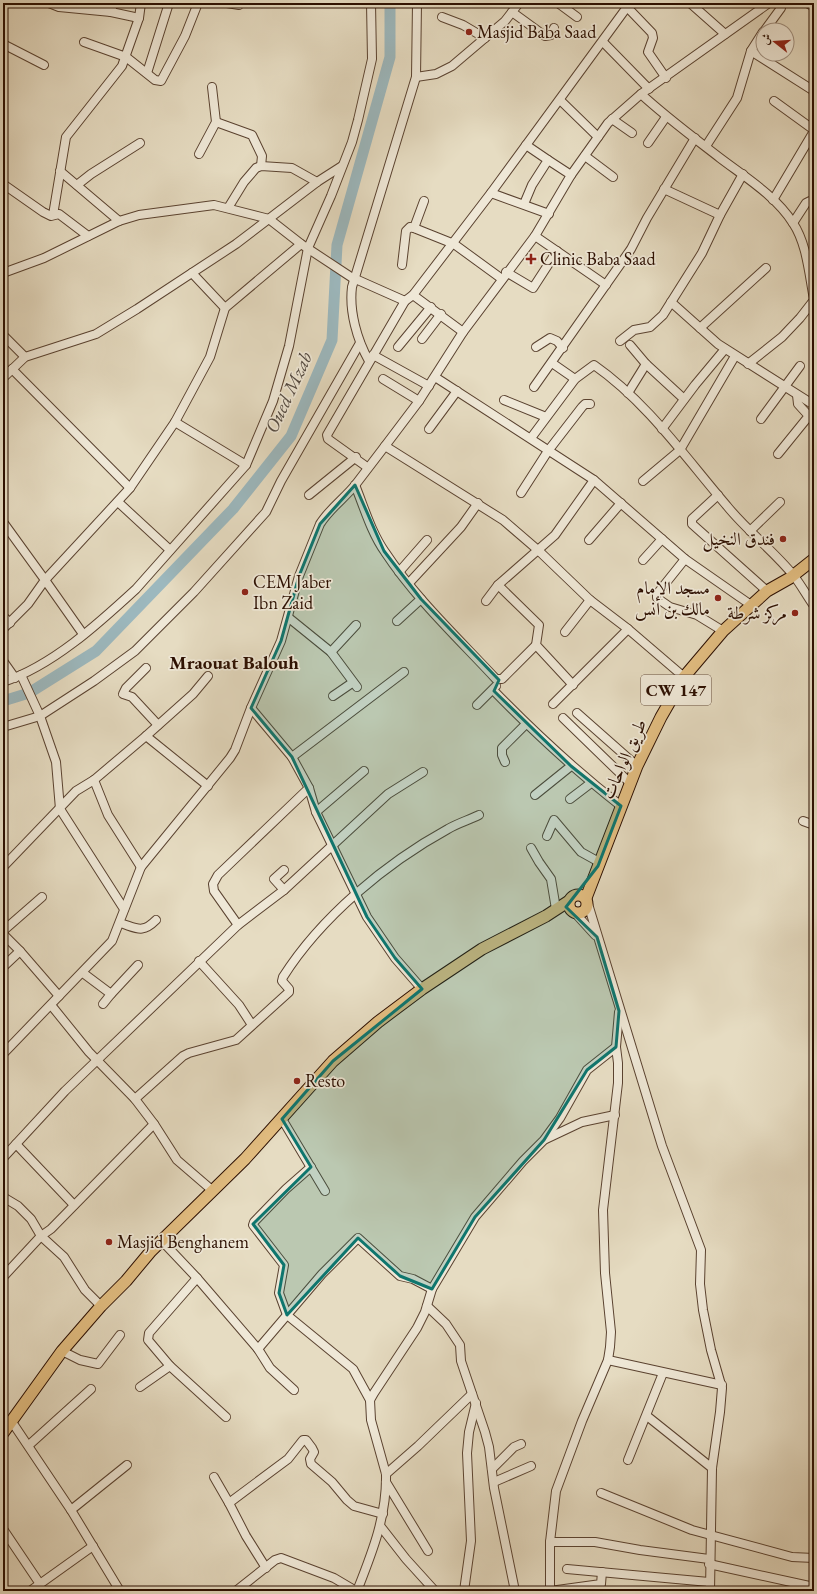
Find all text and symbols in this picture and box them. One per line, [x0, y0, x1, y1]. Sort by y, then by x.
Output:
place label: Masjid Baba Saad [477, 20, 597, 43]
north arrow [755, 22, 795, 62]
marker: Masjid Baba Saad [464, 27, 474, 37]
text: ش [757, 32, 774, 46]
place label: Clinic Baba Saad [540, 247, 657, 270]
marker: Clinic Baba Saad [525, 253, 537, 265]
water label: Oued Mzab [259, 347, 318, 437]
place label: فندق النخيل [702, 527, 775, 552]
marker: فندق النخيل [778, 534, 788, 544]
place label: CEM Jaber Ibn Zaid [253, 570, 331, 614]
place label: مسجد الإمام مالك بن أنس [635, 576, 710, 621]
marker: CEM Jaber Ibn Zaid [240, 587, 250, 597]
marker: مسجد الإمام مالك بن أنس [713, 593, 723, 603]
place label: مركز شرطة [727, 601, 787, 626]
marker: مركز شرطة [790, 608, 800, 618]
district label: Mraouat Balouh [169, 650, 299, 675]
road number: CW 147 [641, 675, 711, 705]
street label: طريق الواحات [596, 715, 652, 803]
place label: Resto [305, 1069, 345, 1092]
marker: Resto [292, 1076, 302, 1086]
place label: Masjid Benghanem [117, 1230, 249, 1253]
marker: Masjid Benghanem [104, 1237, 114, 1247]

